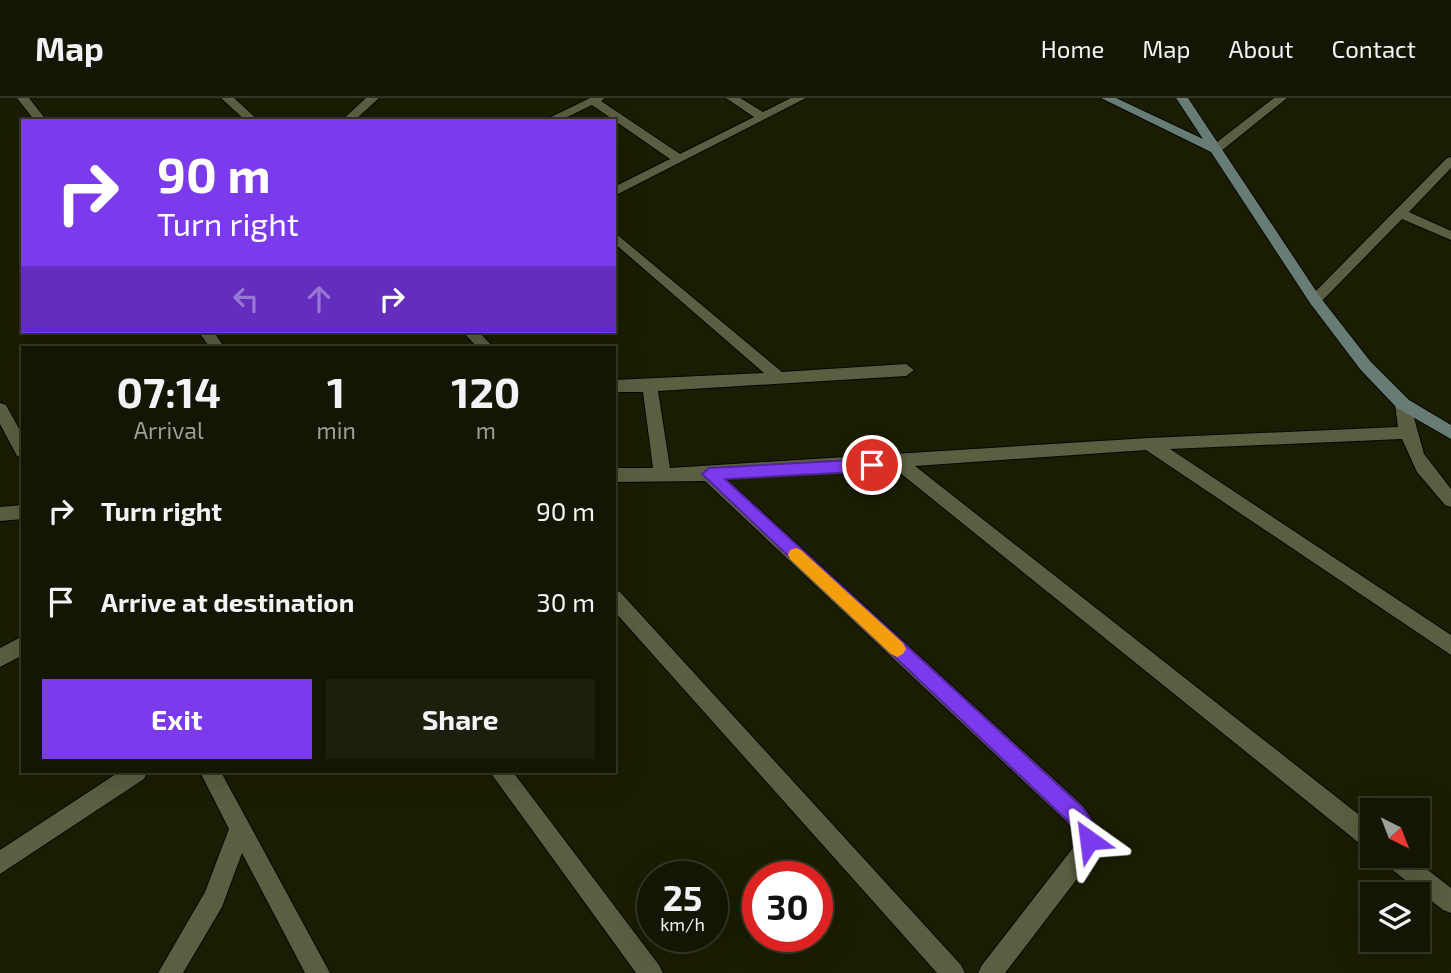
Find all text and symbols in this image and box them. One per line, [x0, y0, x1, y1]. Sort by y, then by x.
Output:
text: Map [35, 28, 104, 68]
text: Home [1041, 34, 1104, 63]
text: Map [1142, 34, 1190, 63]
text: About [1228, 34, 1294, 63]
text: Contact [1332, 34, 1416, 63]
text: 90 m [157, 144, 271, 203]
icon: right [42, 147, 133, 238]
text: Turn right [157, 204, 299, 242]
icon: left [227, 280, 265, 318]
icon: ahead [300, 280, 338, 318]
icon: right [373, 280, 411, 318]
text: 07:14 [117, 366, 221, 416]
text: 1 [327, 366, 345, 416]
text: 120 [451, 366, 520, 416]
text: Arrival [134, 416, 204, 444]
text: min [317, 416, 356, 444]
text: m [476, 416, 496, 444]
pin [842, 435, 902, 495]
icon: arrive [853, 446, 891, 484]
icon: right [42, 492, 80, 530]
text: Turn right [101, 495, 222, 526]
text: 90 m [536, 495, 595, 526]
icon: arrive [42, 583, 80, 621]
text: Arrive at destination [101, 586, 354, 617]
text: 30 m [536, 586, 595, 617]
button: Exit [42, 679, 312, 759]
button: Share [326, 679, 595, 759]
north arrow [1360, 798, 1430, 868]
map controls [1360, 798, 1430, 952]
position arrow [1052, 803, 1126, 877]
speed limit sign: 30 [742, 861, 833, 952]
text: 25 [663, 876, 702, 918]
button: layers [1360, 882, 1430, 952]
text: km/h [660, 913, 705, 935]

